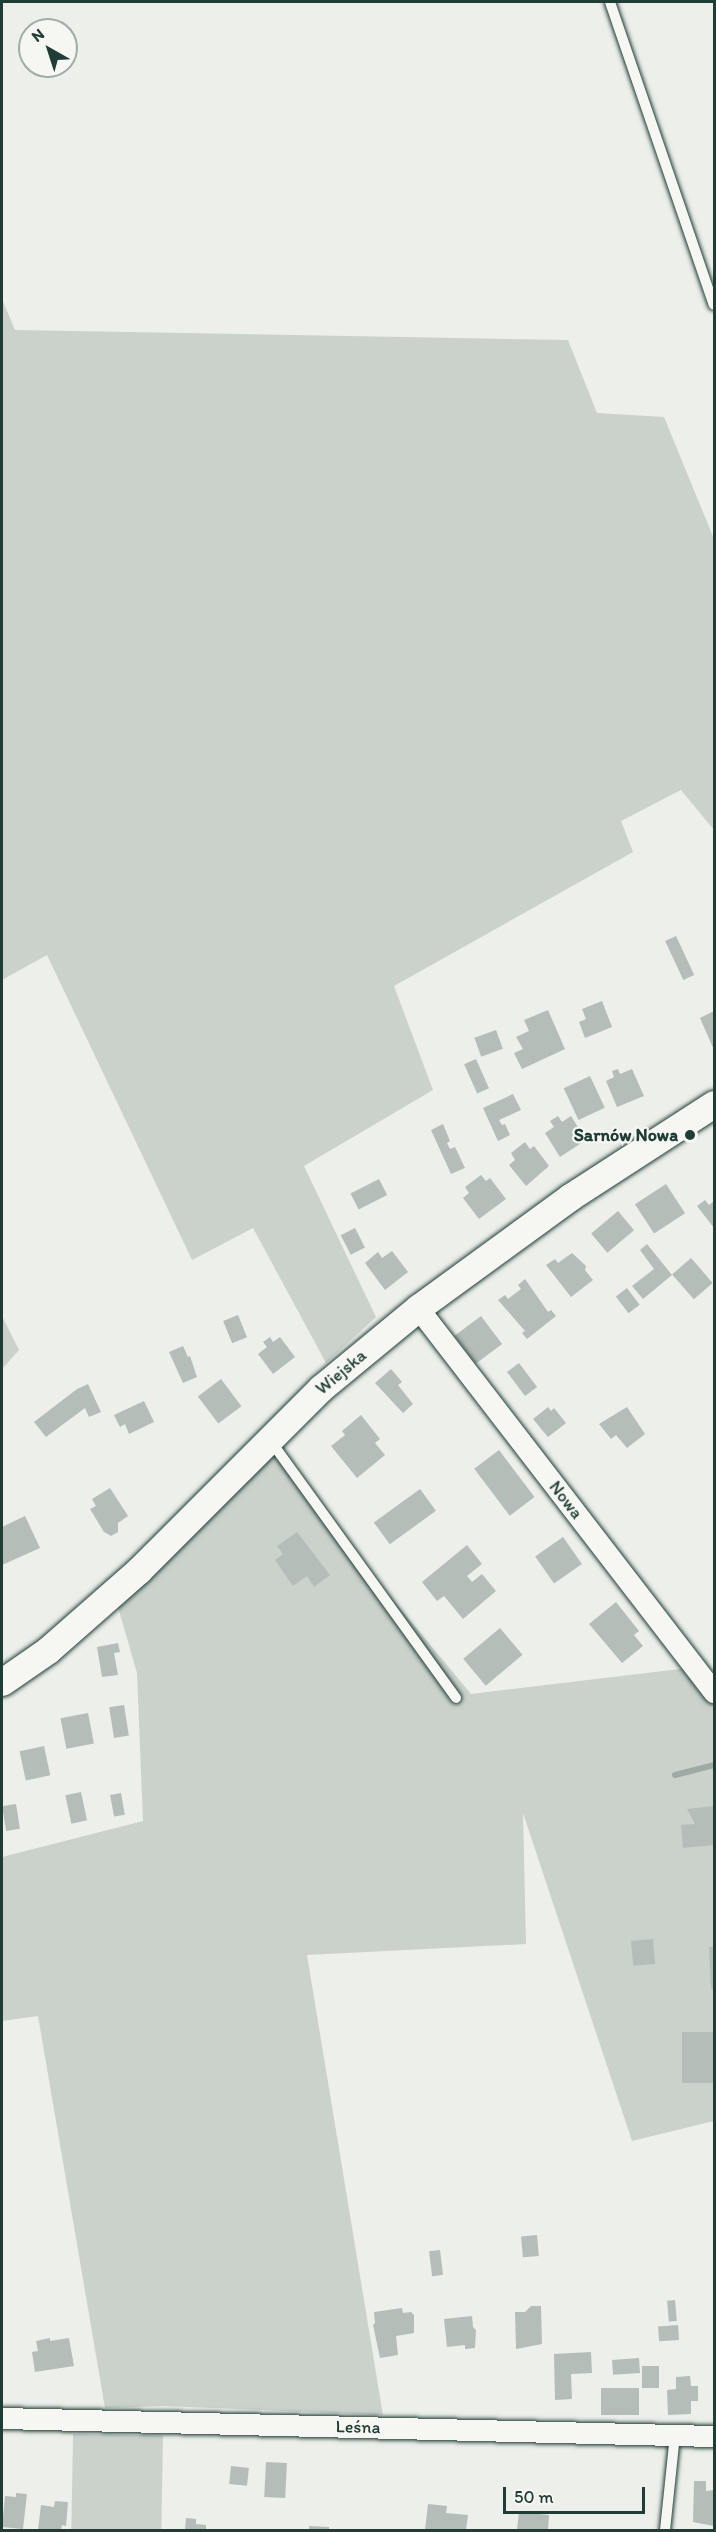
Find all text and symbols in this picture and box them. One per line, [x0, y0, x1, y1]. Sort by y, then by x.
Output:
north arrow [18, 18, 78, 78]
text: N [27, 24, 48, 46]
place label: Sarnów Nowa [574, 1124, 678, 1146]
marker: Sarnów Nowa [683, 1128, 697, 1142]
street label: Wiejska [311, 1345, 371, 1399]
street label: Nowa [544, 1477, 588, 1523]
street label: Leśna [335, 2416, 381, 2438]
scale bar [506, 2475, 648, 2513]
text: 50 m [514, 2486, 554, 2508]

